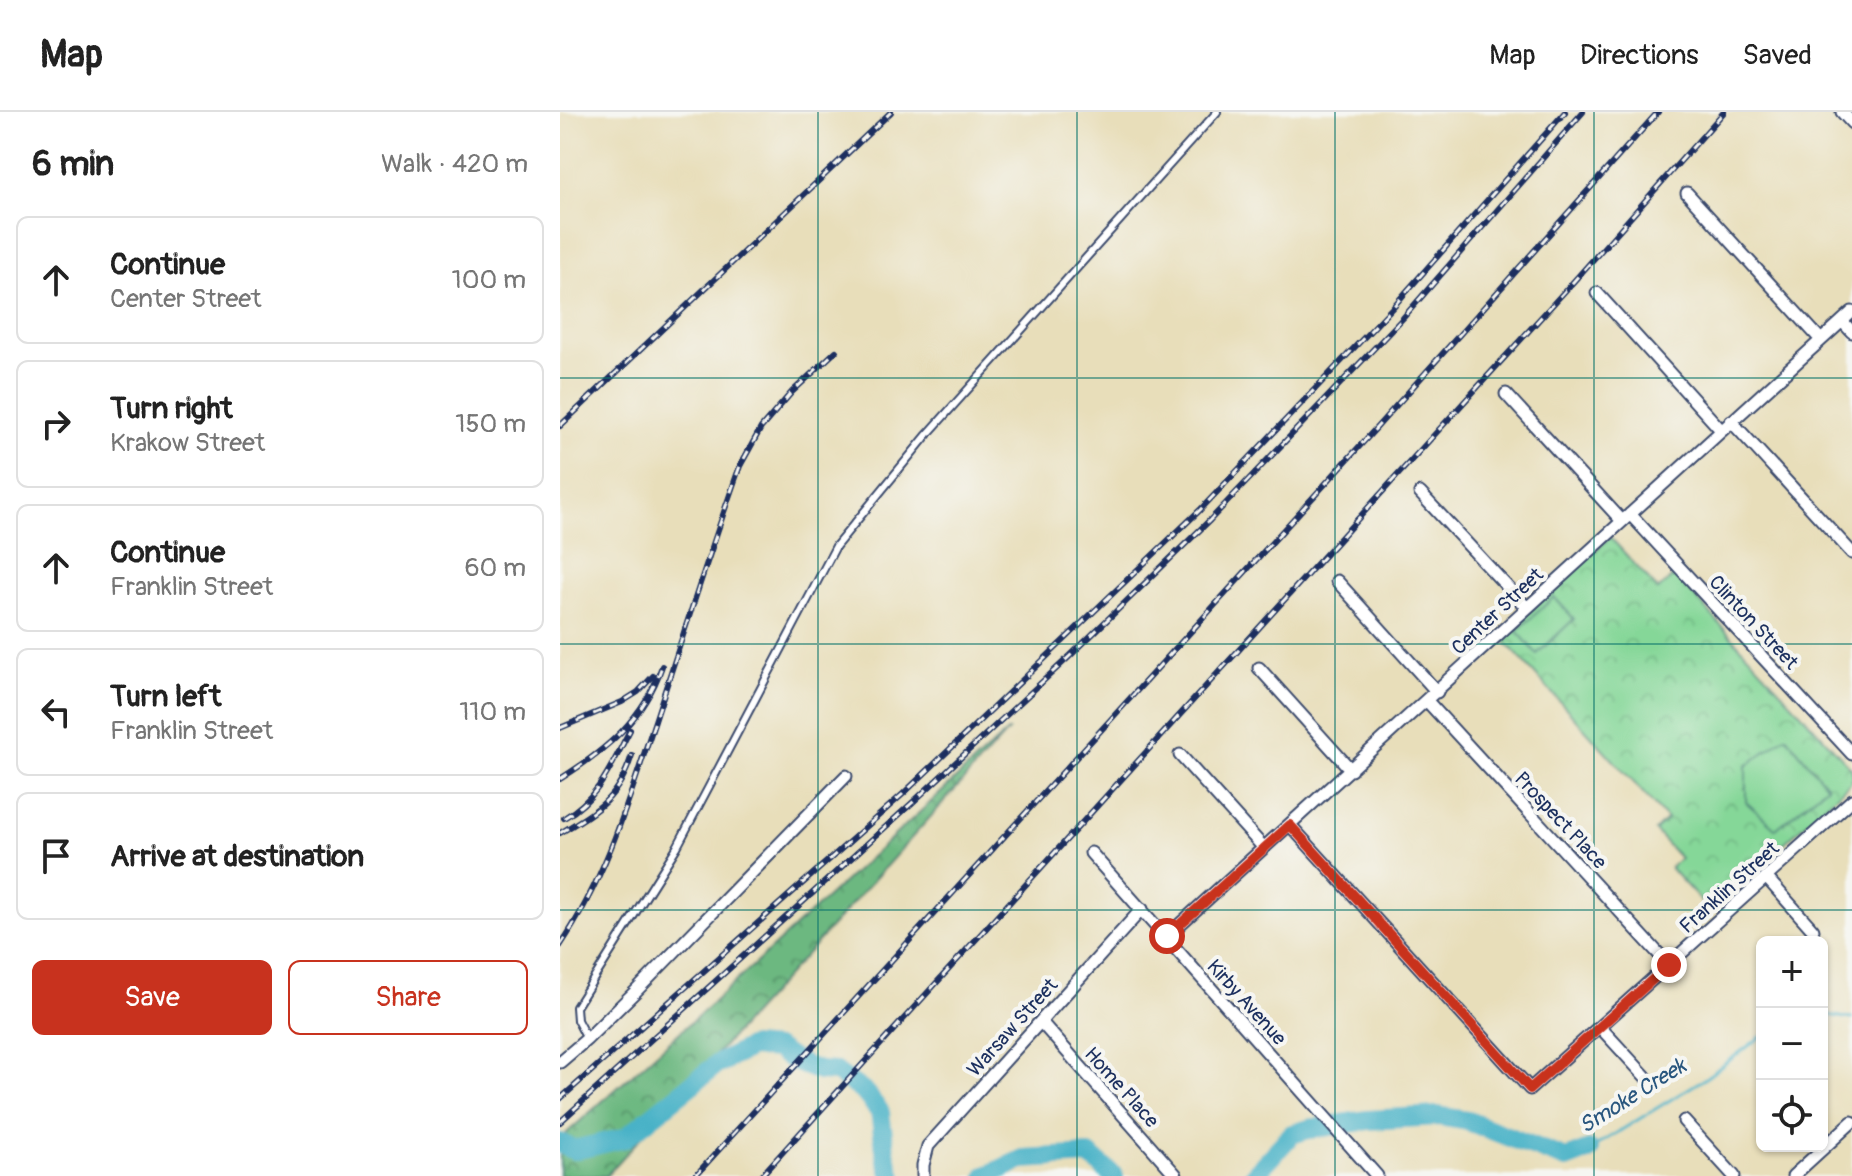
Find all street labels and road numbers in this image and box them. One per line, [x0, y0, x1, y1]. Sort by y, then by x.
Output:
street label: Center Street [1446, 562, 1549, 660]
street label: Clinton Street [1704, 570, 1804, 675]
street label: Prospect Place [1509, 766, 1612, 874]
street label: Franklin Street [1674, 835, 1785, 939]
street label: Kirby Avenue [1202, 954, 1292, 1051]
street label: Warsaw Street [962, 972, 1064, 1082]
street label: Home Place [1079, 1042, 1164, 1133]

